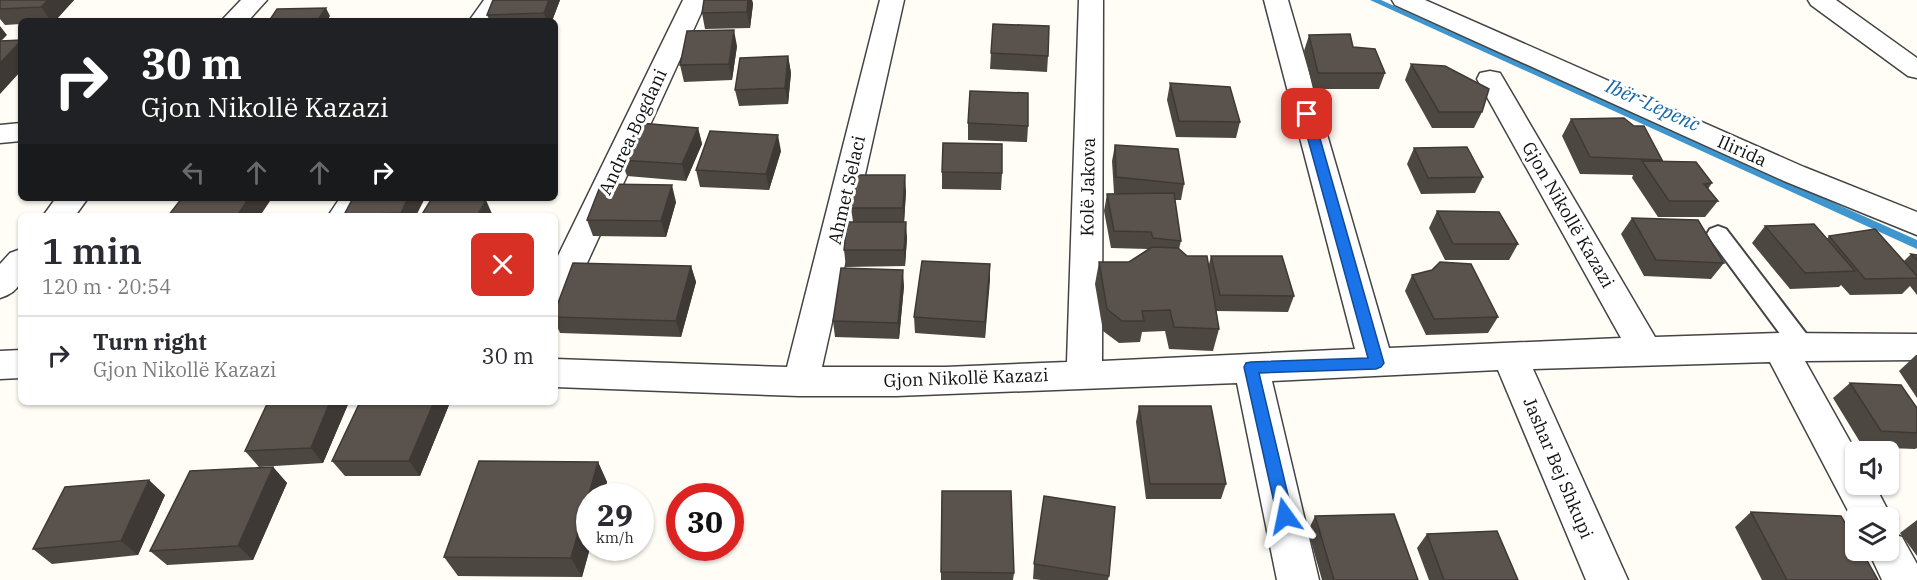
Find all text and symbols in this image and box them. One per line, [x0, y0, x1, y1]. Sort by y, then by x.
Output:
text: 30 m [141, 36, 242, 91]
icon: right [42, 42, 120, 120]
street label: Andrea Bogdani [593, 65, 672, 198]
water label: Ibër-Lepenc [1601, 71, 1705, 137]
pin [1281, 88, 1332, 139]
text: Gjon Nikollë Kazazi [141, 89, 389, 124]
icon: arrive [1290, 97, 1323, 130]
street label: Ilirida [1714, 130, 1771, 172]
street label: Ahmet Selaci [823, 133, 870, 247]
street label: Kolë Jakova [1075, 137, 1100, 237]
street label: Gjon Nikollë Kazazi [1517, 138, 1620, 292]
icon: left [177, 156, 210, 189]
icon: ahead [240, 156, 273, 189]
icon: ahead [303, 156, 336, 189]
icon: right [366, 156, 399, 189]
text: 1 min [42, 227, 142, 274]
button: close [471, 233, 534, 296]
text: 120 m · 20:54 [42, 273, 171, 300]
text: Turn right [93, 327, 207, 356]
icon: right [42, 339, 75, 372]
text: 30 m [482, 341, 534, 370]
text: Gjon Nikollë Kazazi [93, 356, 276, 383]
street label: Gjon Nikollë Kazazi [883, 363, 1049, 392]
street label: Jashar Bej Shkupi [1518, 394, 1599, 542]
map controls [1845, 441, 1899, 561]
button: sound [1845, 441, 1899, 495]
speed limit sign: 30 [666, 483, 744, 561]
position arrow [1253, 484, 1317, 548]
text: 29 [597, 495, 633, 534]
button: layers [1845, 507, 1899, 561]
text: km/h [596, 528, 634, 547]

